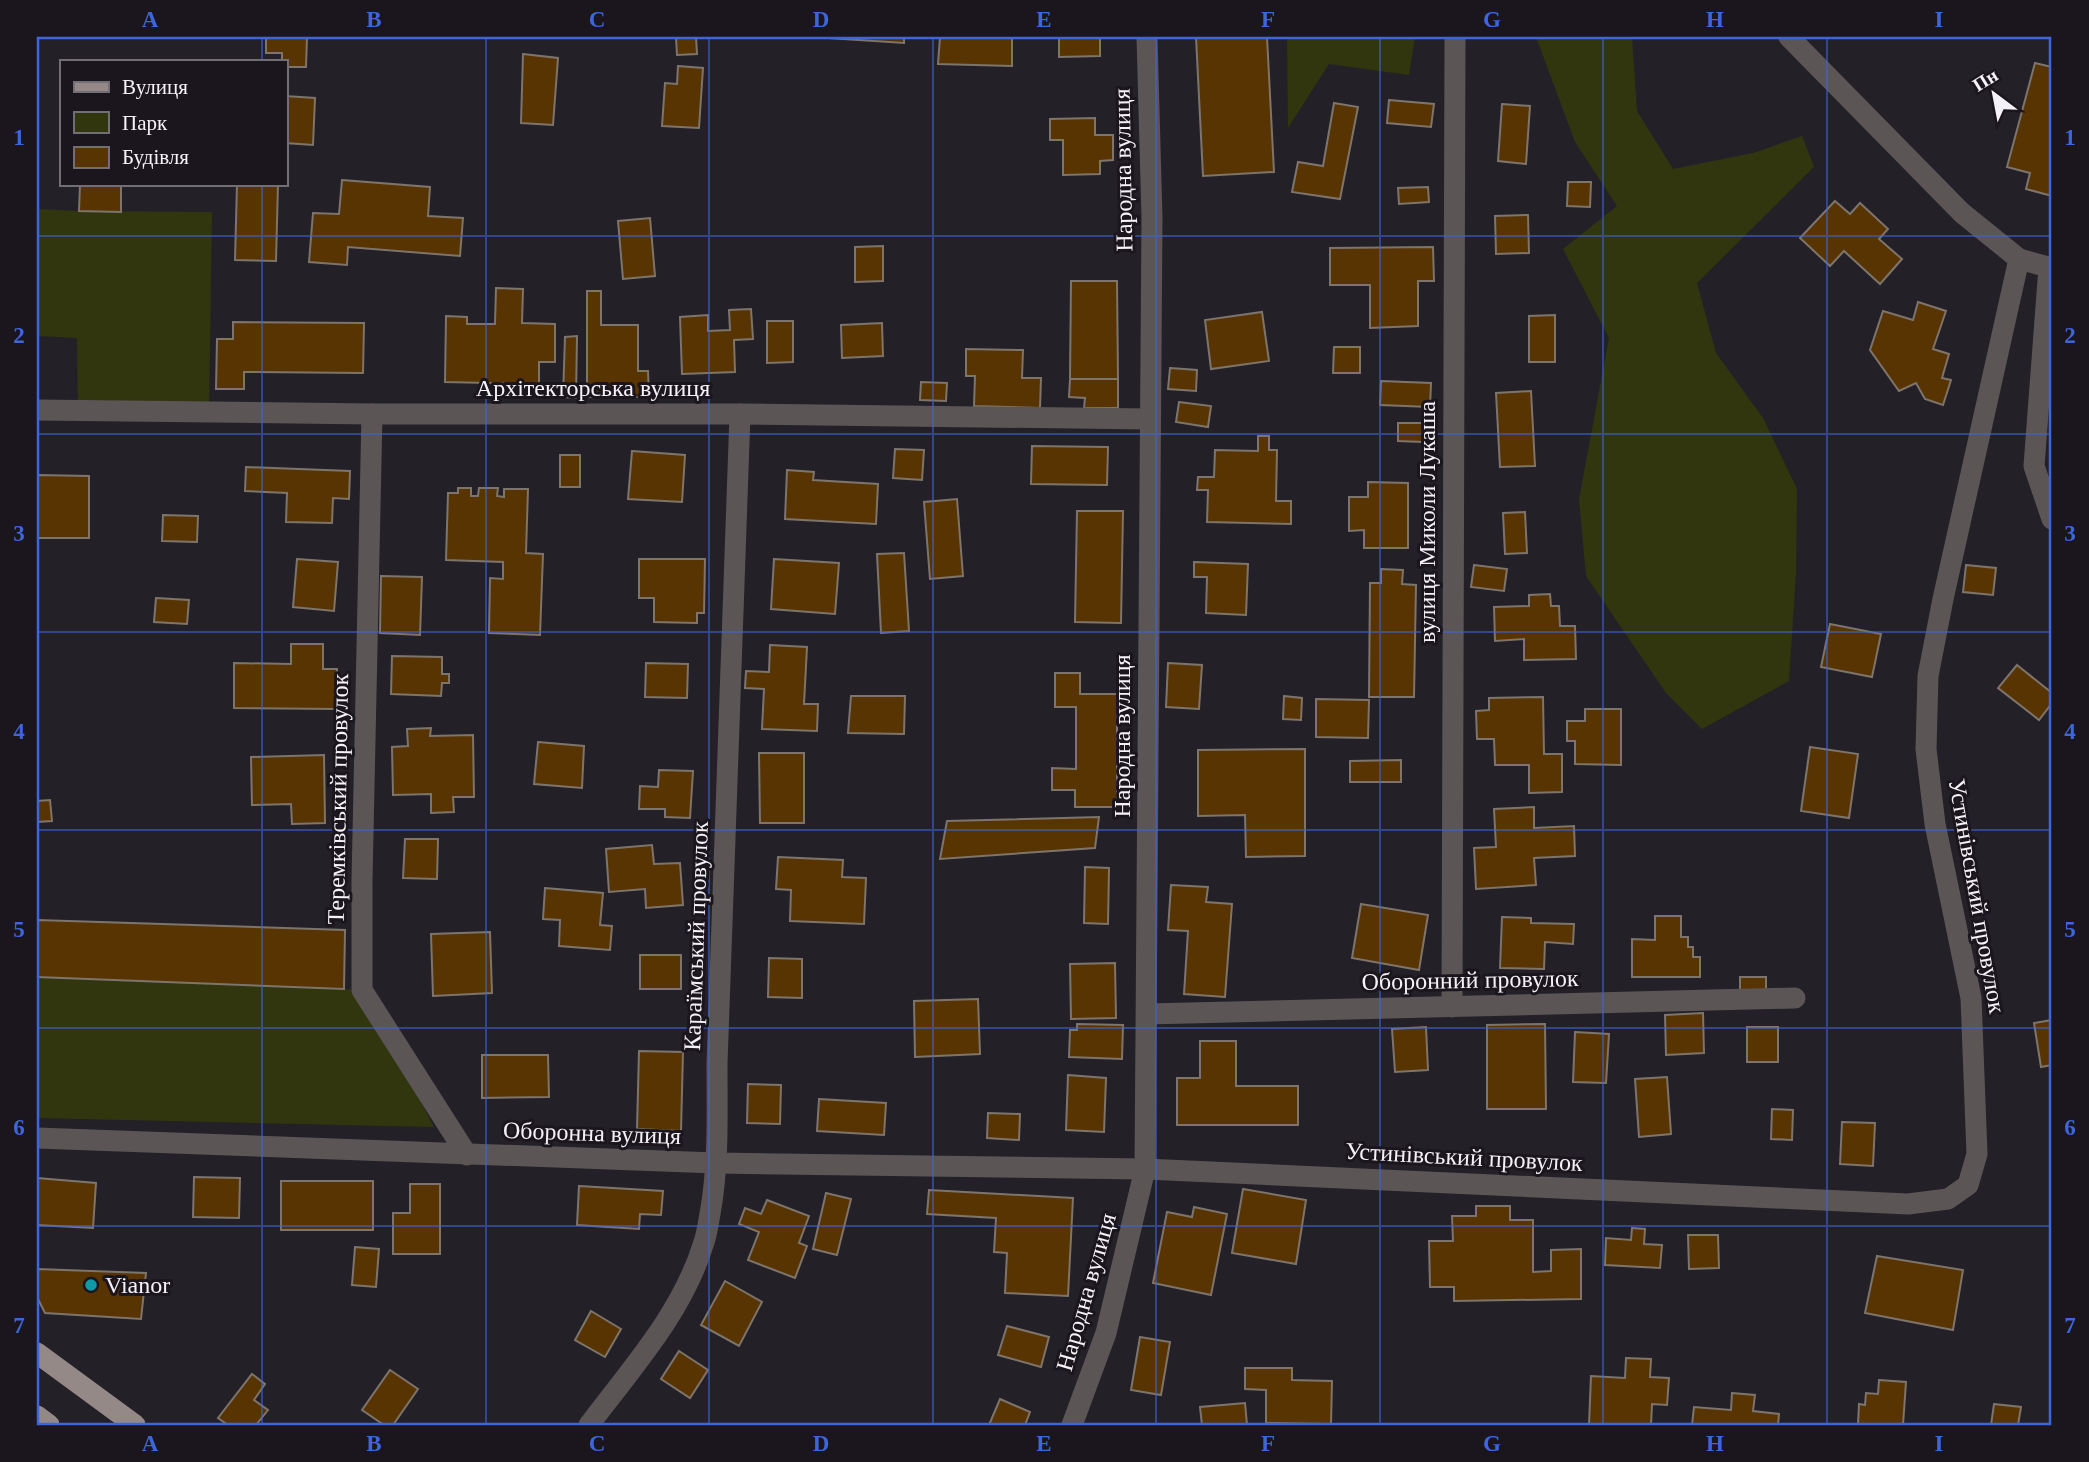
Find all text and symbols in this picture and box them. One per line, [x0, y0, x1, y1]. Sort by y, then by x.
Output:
text: A [142, 7, 159, 32]
text: B [366, 7, 382, 32]
text: C [589, 7, 605, 32]
text: D [813, 7, 829, 32]
text: E [1036, 7, 1052, 32]
text: F [1261, 7, 1275, 32]
text: G [1483, 7, 1501, 32]
text: H [1706, 7, 1724, 32]
text: I [1935, 7, 1944, 32]
legend [60, 60, 287, 186]
north arrow [1960, 60, 2030, 130]
text: Пн [1969, 64, 2002, 96]
text: Вулиця [122, 75, 188, 99]
street label: Народна вулиця [1109, 88, 1137, 252]
text: Парк [122, 111, 168, 135]
text: 1 [13, 125, 25, 150]
text: 1 [2064, 125, 2076, 150]
text: Будівля [122, 145, 189, 169]
text: 2 [13, 323, 25, 348]
text: 2 [2064, 323, 2076, 348]
street label: Архітекторська вулиця [476, 375, 710, 401]
street label: вулиця Миколи Лукаша [1414, 401, 1440, 643]
text: 3 [13, 521, 25, 546]
text: 3 [2064, 521, 2076, 546]
street label: Народна вулиця [1109, 654, 1135, 818]
street label: Теремківський провулок [323, 673, 353, 925]
text: 4 [13, 719, 25, 744]
text: 4 [2064, 719, 2076, 744]
street label: Устинівський провулок [1944, 777, 2010, 1016]
street label: Караїмський провулок [679, 820, 713, 1051]
text: 5 [13, 917, 25, 942]
text: 5 [2064, 917, 2076, 942]
street label: Оборонний провулок [1361, 965, 1579, 995]
text: 6 [13, 1115, 25, 1140]
text: 6 [2064, 1115, 2076, 1140]
street label: Оборонна вулиця [503, 1117, 681, 1149]
street label: Устинівський провулок [1345, 1138, 1584, 1176]
street label: Народна вулиця [1051, 1210, 1121, 1374]
place label: Vianor [105, 1272, 170, 1298]
marker: Vianor [83, 1277, 99, 1293]
text: 7 [13, 1313, 25, 1338]
text: 7 [2064, 1313, 2076, 1338]
text: A [142, 1431, 159, 1456]
text: B [366, 1431, 382, 1456]
text: C [589, 1431, 605, 1456]
text: D [813, 1431, 829, 1456]
text: E [1036, 1431, 1052, 1456]
text: F [1261, 1431, 1275, 1456]
text: G [1483, 1431, 1501, 1456]
text: H [1706, 1431, 1724, 1456]
text: I [1935, 1431, 1944, 1456]

